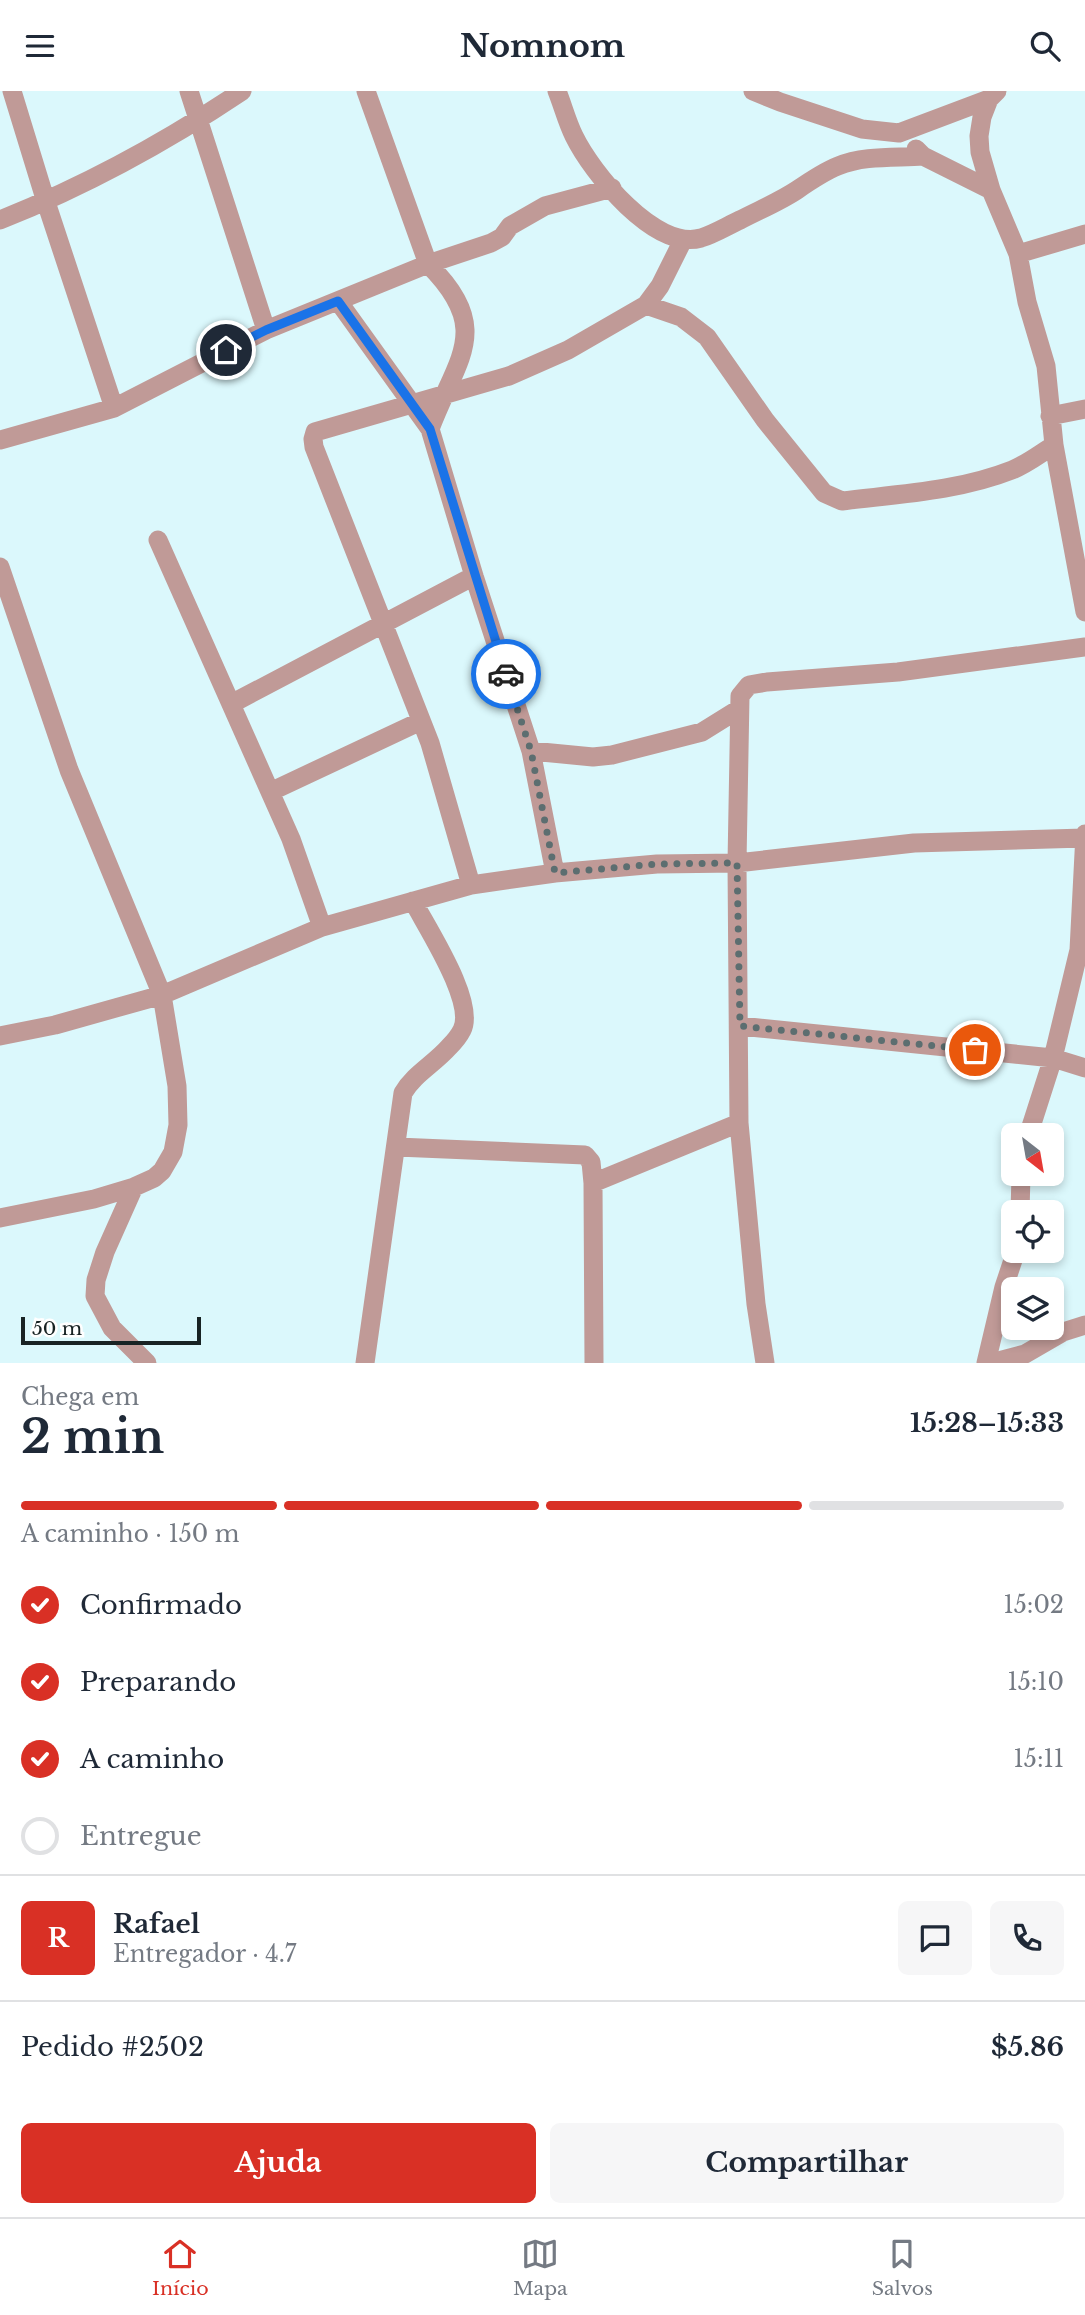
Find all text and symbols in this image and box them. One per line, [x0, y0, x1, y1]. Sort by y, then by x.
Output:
text: Nomnom [460, 26, 625, 66]
icon: menu [21, 27, 59, 65]
icon: search [1026, 27, 1064, 65]
pin [196, 320, 256, 380]
icon: home [207, 331, 245, 369]
courier [471, 639, 541, 709]
icon: car [487, 655, 525, 693]
pin [945, 1020, 1005, 1080]
icon: bag [956, 1031, 994, 1069]
north arrow [1001, 1123, 1064, 1187]
map controls [1001, 1123, 1064, 1340]
button: locate [1001, 1200, 1064, 1263]
button: layers [1001, 1277, 1064, 1340]
scale bar [21, 1314, 201, 1346]
text: 50 m [32, 1317, 82, 1340]
text: Chega em [21, 1383, 139, 1411]
text: 15:28–15:33 [910, 1407, 1064, 1439]
text: 2 min [21, 1408, 164, 1465]
text: A caminho · 150 m [21, 1520, 240, 1548]
icon: check [21, 1586, 59, 1624]
text: Confirmado [80, 1589, 242, 1621]
text: 15:02 [1004, 1591, 1064, 1619]
icon: check [21, 1663, 59, 1701]
text: Preparando [80, 1666, 236, 1698]
text: 15:10 [1007, 1668, 1064, 1696]
icon: check [21, 1740, 59, 1778]
text: A caminho [80, 1743, 224, 1775]
text: 15:11 [1014, 1745, 1064, 1773]
text: Entregue [80, 1820, 202, 1852]
button: chat [898, 1901, 972, 1975]
button: phone [990, 1901, 1064, 1975]
text: Rafael [113, 1908, 200, 1940]
text: R [47, 1922, 69, 1954]
text: Entregador · 4.7 [113, 1940, 296, 1968]
text: Pedido #2502 [21, 2031, 204, 2063]
text: $5.86 [991, 2031, 1064, 2063]
button: Ajuda [21, 2123, 536, 2203]
button: Compartilhar [550, 2123, 1064, 2203]
tab: Início [152, 2235, 209, 2300]
tab: Mapa [513, 2235, 568, 2300]
tab: Salvos [872, 2235, 933, 2300]

